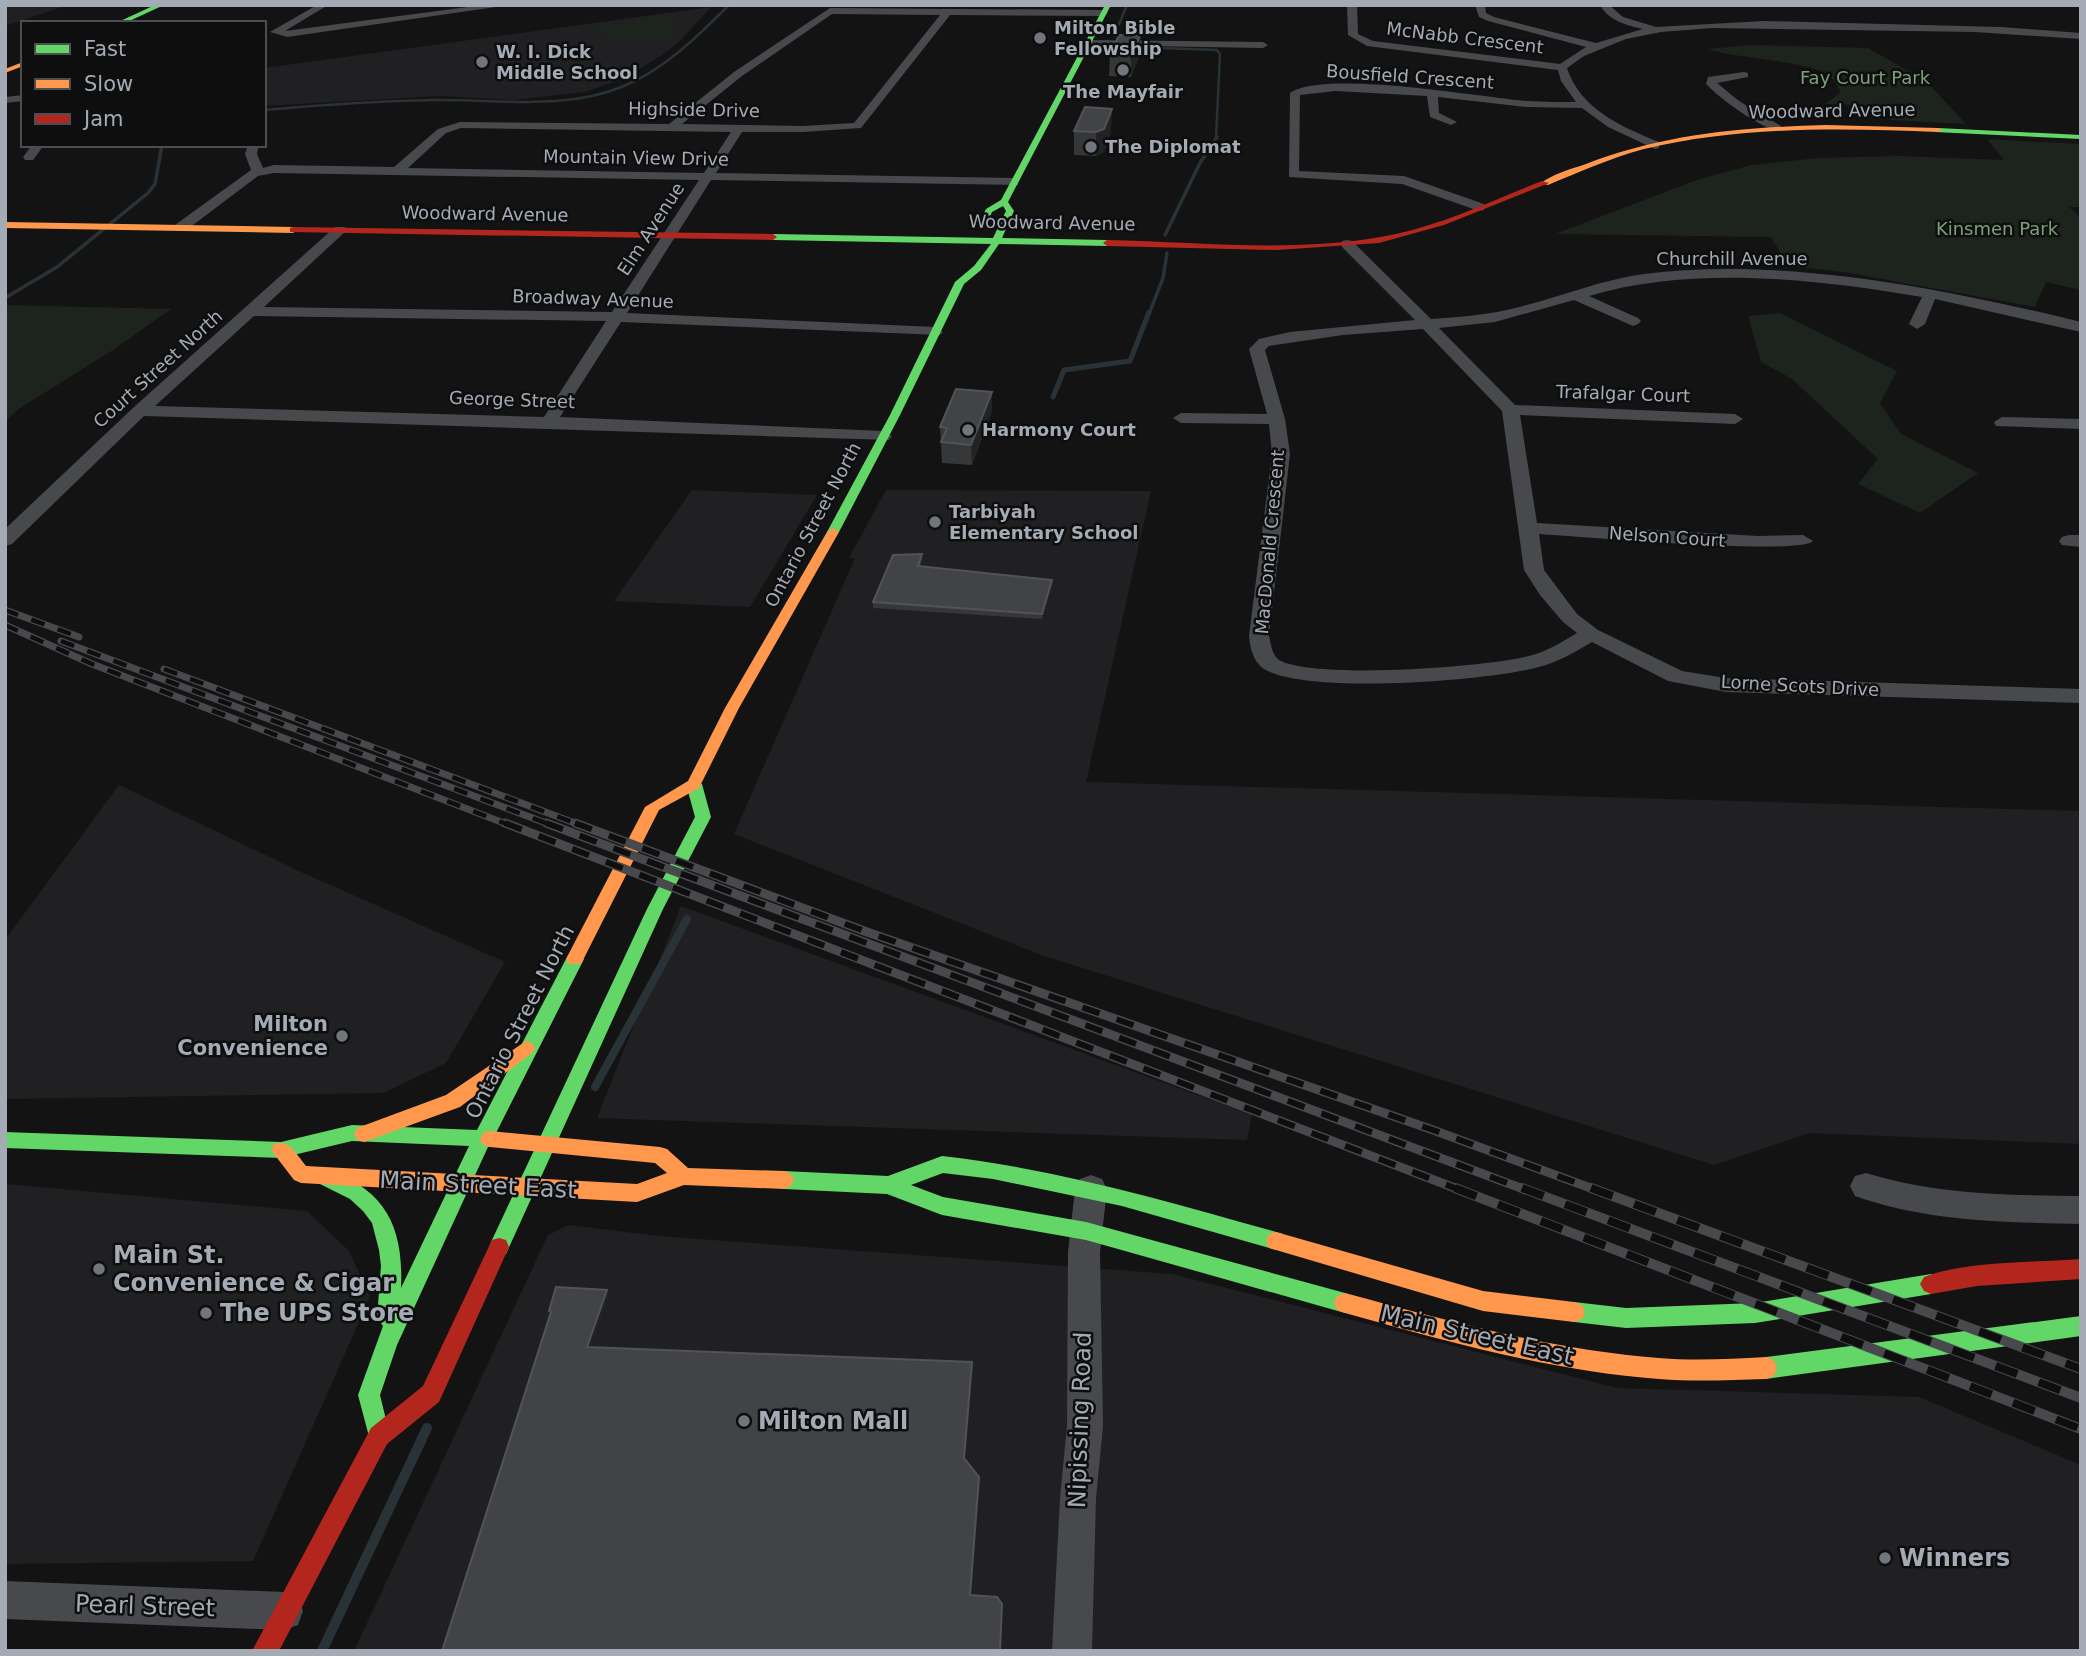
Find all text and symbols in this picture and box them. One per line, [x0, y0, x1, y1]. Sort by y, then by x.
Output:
place label: Milton Bible Fellowship [1054, 17, 1175, 59]
street label: McNabb Crescent [1385, 17, 1545, 58]
legend [21, 21, 266, 147]
marker: Milton Bible Fellowship [1032, 30, 1048, 46]
text: Fast [84, 37, 126, 61]
place label: W. I. Dick Middle School [496, 41, 638, 83]
marker: W. I. Dick Middle School [474, 54, 490, 70]
street label: Bousfield Crescent [1325, 60, 1495, 93]
marker: The Mayfair [1115, 62, 1131, 78]
park label: Fay Court Park [1800, 67, 1931, 88]
text: Slow [84, 72, 133, 96]
place label: The Mayfair [1063, 81, 1183, 102]
street label: Highside Drive [628, 98, 760, 121]
street label: Woodward Avenue [1748, 99, 1916, 122]
text: Jam [82, 107, 124, 131]
place label: The Diplomat [1105, 136, 1241, 157]
marker: The Diplomat [1083, 139, 1099, 155]
street label: Mountain View Drive [543, 145, 729, 170]
street label: Elm Avenue [613, 178, 688, 279]
street label: Woodward Avenue [401, 202, 569, 225]
street label: Woodward Avenue [968, 211, 1136, 234]
park label: Kinsmen Park [1936, 218, 2059, 239]
street label: Churchill Avenue [1656, 248, 1808, 269]
street label: Broadway Avenue [512, 285, 674, 312]
street label: Court Street North [89, 305, 226, 432]
street label: Trafalgar Court [1555, 381, 1690, 406]
street label: George Street [449, 387, 575, 412]
place label: Harmony Court [982, 419, 1136, 440]
marker: Harmony Court [960, 422, 976, 438]
street label: Ontario Street North [760, 439, 865, 611]
street label: MacDonald Crescent [1251, 449, 1288, 635]
place label: Tarbiyah Elementary School [949, 501, 1138, 543]
marker: Tarbiyah Elementary School [927, 514, 943, 530]
street label: Nelson Court [1608, 522, 1726, 551]
street label: Lorne Scots Drive [1720, 671, 1880, 700]
street label: Ontario Street North [461, 921, 579, 1123]
place label: Milton Convenience [177, 1012, 328, 1060]
marker: Milton Convenience [334, 1028, 350, 1044]
street label: Main Street East [379, 1166, 577, 1204]
place label: Main St. Convenience & Cigar [113, 1241, 394, 1297]
marker: Main St. Convenience & Cigar [91, 1261, 107, 1277]
place label: The UPS Store [220, 1299, 414, 1327]
street label: Main Street East [1378, 1299, 1576, 1371]
marker: The UPS Store [198, 1305, 214, 1321]
street label: Nipissing Road [1063, 1331, 1097, 1509]
place label: Milton Mall [758, 1407, 908, 1435]
marker: Milton Mall [736, 1413, 752, 1429]
place label: Winners [1899, 1544, 2010, 1572]
marker: Winners [1877, 1550, 1893, 1566]
street label: Pearl Street [74, 1590, 216, 1622]

